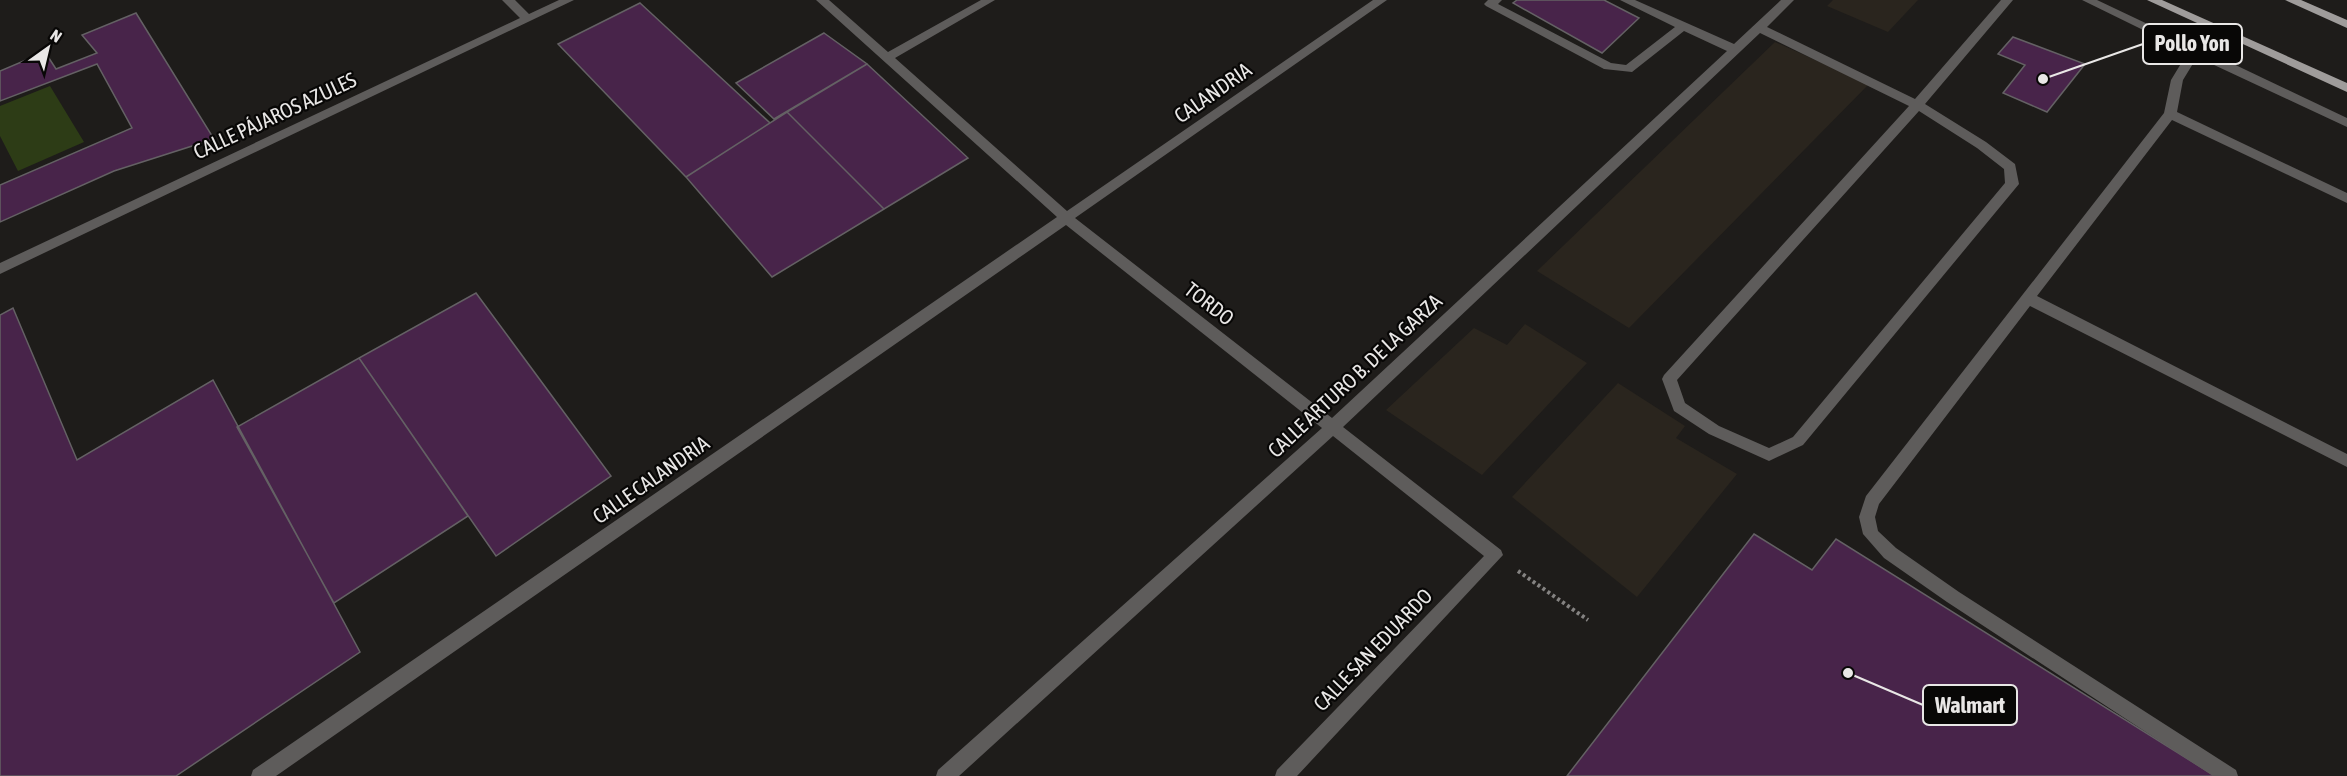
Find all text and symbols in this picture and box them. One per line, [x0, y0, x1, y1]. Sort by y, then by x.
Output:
north arrow [18, 18, 78, 78]
callout: Pollo Yon [2143, 24, 2242, 64]
text: N [47, 25, 65, 46]
text: Pollo Yon [2154, 30, 2230, 56]
street label: CALANDRIA [1169, 57, 1256, 127]
street label: CALLE PÁJAROS AZULES [189, 67, 360, 163]
street label: TORDO [1180, 277, 1239, 330]
street label: CALLE ARTURO B. DE LA GARZA [1262, 288, 1447, 462]
street label: CALLE CALANDRIA [588, 430, 714, 528]
street label: CALLE SAN EDUARDO [1308, 583, 1437, 715]
callout: Walmart [1923, 685, 2017, 725]
text: Walmart [1934, 692, 2006, 718]

